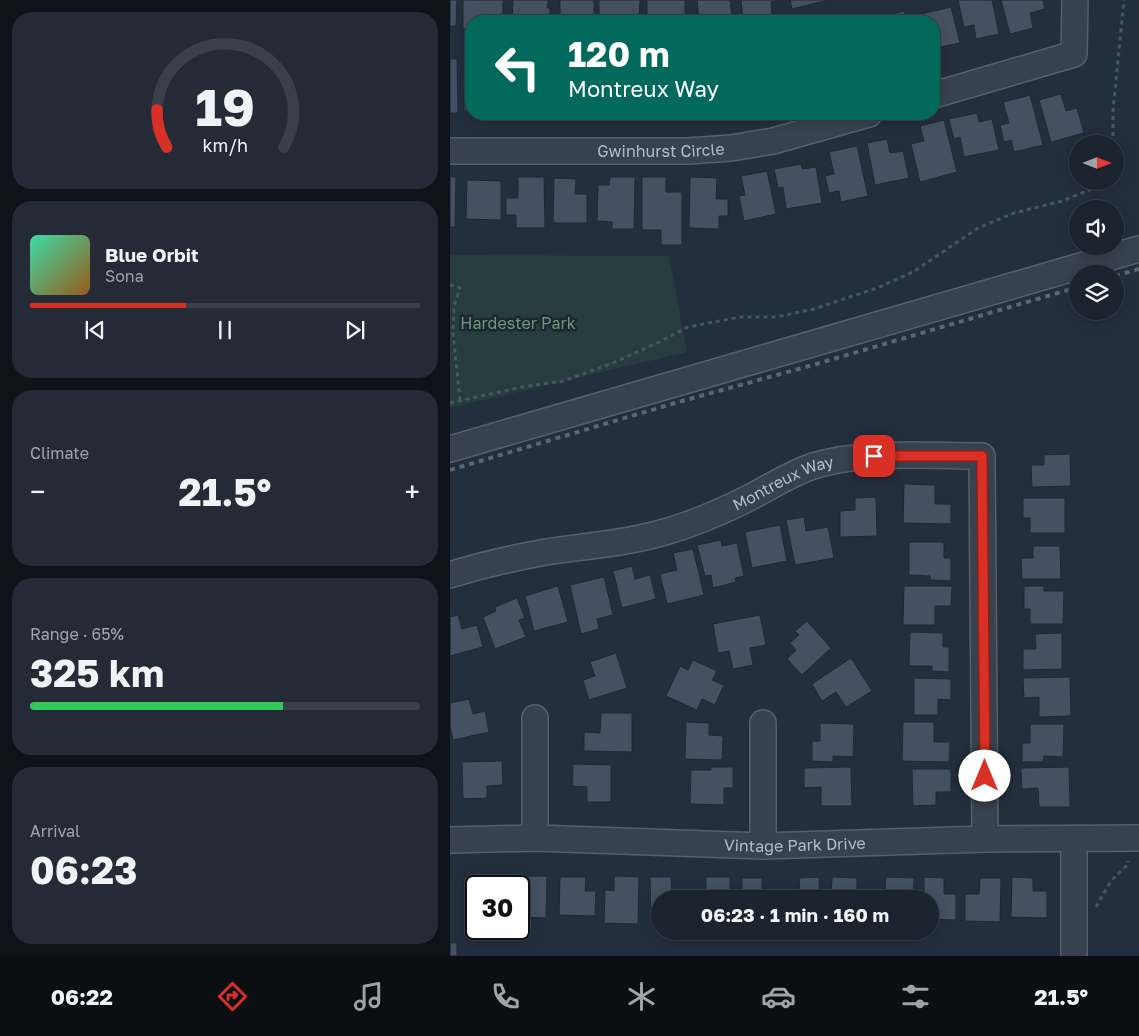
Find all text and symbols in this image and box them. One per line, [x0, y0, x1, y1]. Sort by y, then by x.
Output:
text: 120 m [568, 33, 670, 75]
icon: left [485, 35, 550, 100]
text: 19 [195, 75, 255, 137]
text: Montreux Way [568, 75, 719, 102]
text: km/h [202, 134, 248, 156]
north arrow [1069, 135, 1124, 190]
map controls [1069, 135, 1124, 320]
street label: Gwinhurst Circle [597, 138, 725, 161]
button: sound [1069, 200, 1124, 255]
text: Blue Orbit [105, 243, 199, 266]
button: layers [1069, 265, 1124, 320]
text: Sona [105, 266, 144, 286]
park label: Hardester Park [460, 313, 576, 333]
icon: previous [81, 316, 109, 344]
icon: pause [211, 316, 239, 344]
icon: next [341, 316, 369, 344]
pin [853, 435, 895, 477]
icon: arrive [860, 442, 888, 470]
text: Climate [30, 443, 89, 463]
street label: Montreux Way [729, 451, 835, 515]
text: 21.5° [179, 469, 271, 514]
text: − [30, 475, 45, 508]
text: + [405, 475, 420, 508]
text: Range · 65% [30, 624, 124, 644]
text: 325 km [30, 650, 164, 695]
position arrow [958, 749, 1010, 801]
text: Arrival [30, 821, 80, 841]
street label: Vintage Park Drive [724, 833, 866, 856]
text: 06:23 [30, 847, 137, 892]
speed limit sign: 30 [465, 875, 530, 940]
text: 06:23 · 1 min · 160 m [701, 903, 889, 926]
icon: directions [215, 979, 250, 1014]
icon: music [351, 979, 386, 1014]
icon: phone [488, 979, 523, 1014]
icon: climate [624, 979, 659, 1014]
icon: car [761, 979, 796, 1014]
icon: filters [898, 979, 933, 1014]
text: 06:22 [51, 983, 113, 1010]
text: 21.5° [1034, 983, 1088, 1010]

